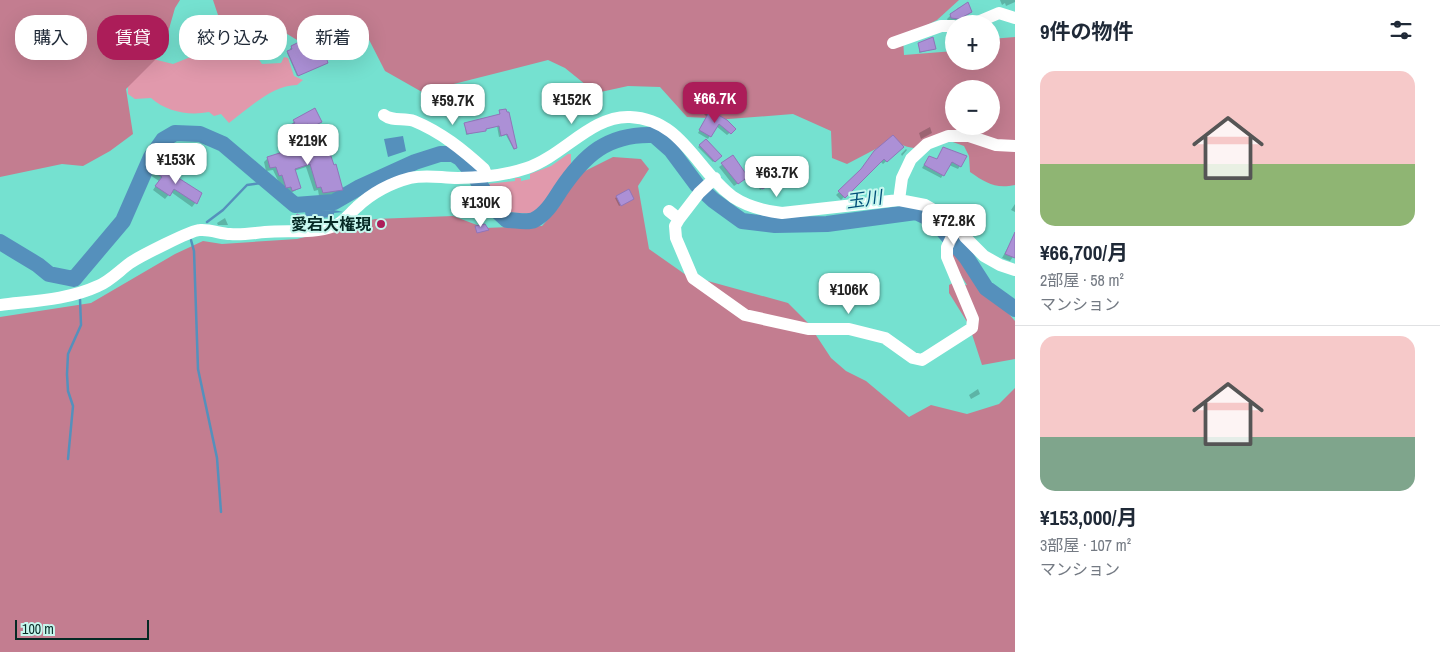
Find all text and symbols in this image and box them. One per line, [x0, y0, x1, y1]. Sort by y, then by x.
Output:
chip: 購入 [15, 15, 87, 60]
chip: 賃貸 [97, 15, 169, 60]
chip: 絞り込み [179, 15, 287, 60]
chip: 新着 [297, 15, 369, 60]
map controls [945, 15, 1000, 135]
button: + [945, 15, 1000, 70]
icon: filters [1387, 16, 1415, 44]
text: 9件の物件 [1040, 17, 1134, 46]
button: − [945, 80, 1000, 135]
pin: ¥152K [537, 82, 607, 125]
pin: ¥66.7K [674, 82, 756, 124]
pin: ¥59.7K [412, 84, 494, 126]
text: ¥66.7K [694, 87, 736, 109]
text: ¥152K [553, 88, 591, 110]
text: ¥59.7K [432, 89, 474, 111]
icon: home [1183, 103, 1273, 193]
pin: ¥219K [273, 124, 343, 166]
text: ¥219K [289, 129, 327, 151]
pin: ¥153K [141, 142, 211, 185]
text: ¥153K [157, 148, 195, 170]
pin: ¥63.7K [736, 156, 818, 198]
text: ¥63.7K [756, 161, 798, 183]
water label: 玉川 [844, 184, 886, 214]
pin: ¥130K [446, 186, 516, 228]
text: ¥130K [462, 191, 500, 213]
pin: ¥72.8K [913, 204, 995, 246]
text: ¥72.8K [933, 209, 975, 231]
place label: 愛宕大権現 [291, 213, 371, 235]
marker: 愛宕大権現 [375, 218, 387, 230]
text: ¥66,700/月 [1040, 238, 1128, 267]
text: 2部屋 · 58 m² [1040, 269, 1124, 291]
pin: ¥106K [814, 272, 884, 315]
text: ¥106K [830, 278, 868, 300]
text: マンション [1040, 293, 1120, 315]
icon: home [1183, 369, 1273, 459]
text: ¥153,000/月 [1040, 503, 1138, 532]
text: 3部屋 · 107 m² [1040, 534, 1131, 556]
text: マンション [1040, 558, 1120, 580]
scale bar [15, 617, 149, 640]
text: 100 m [22, 620, 54, 638]

